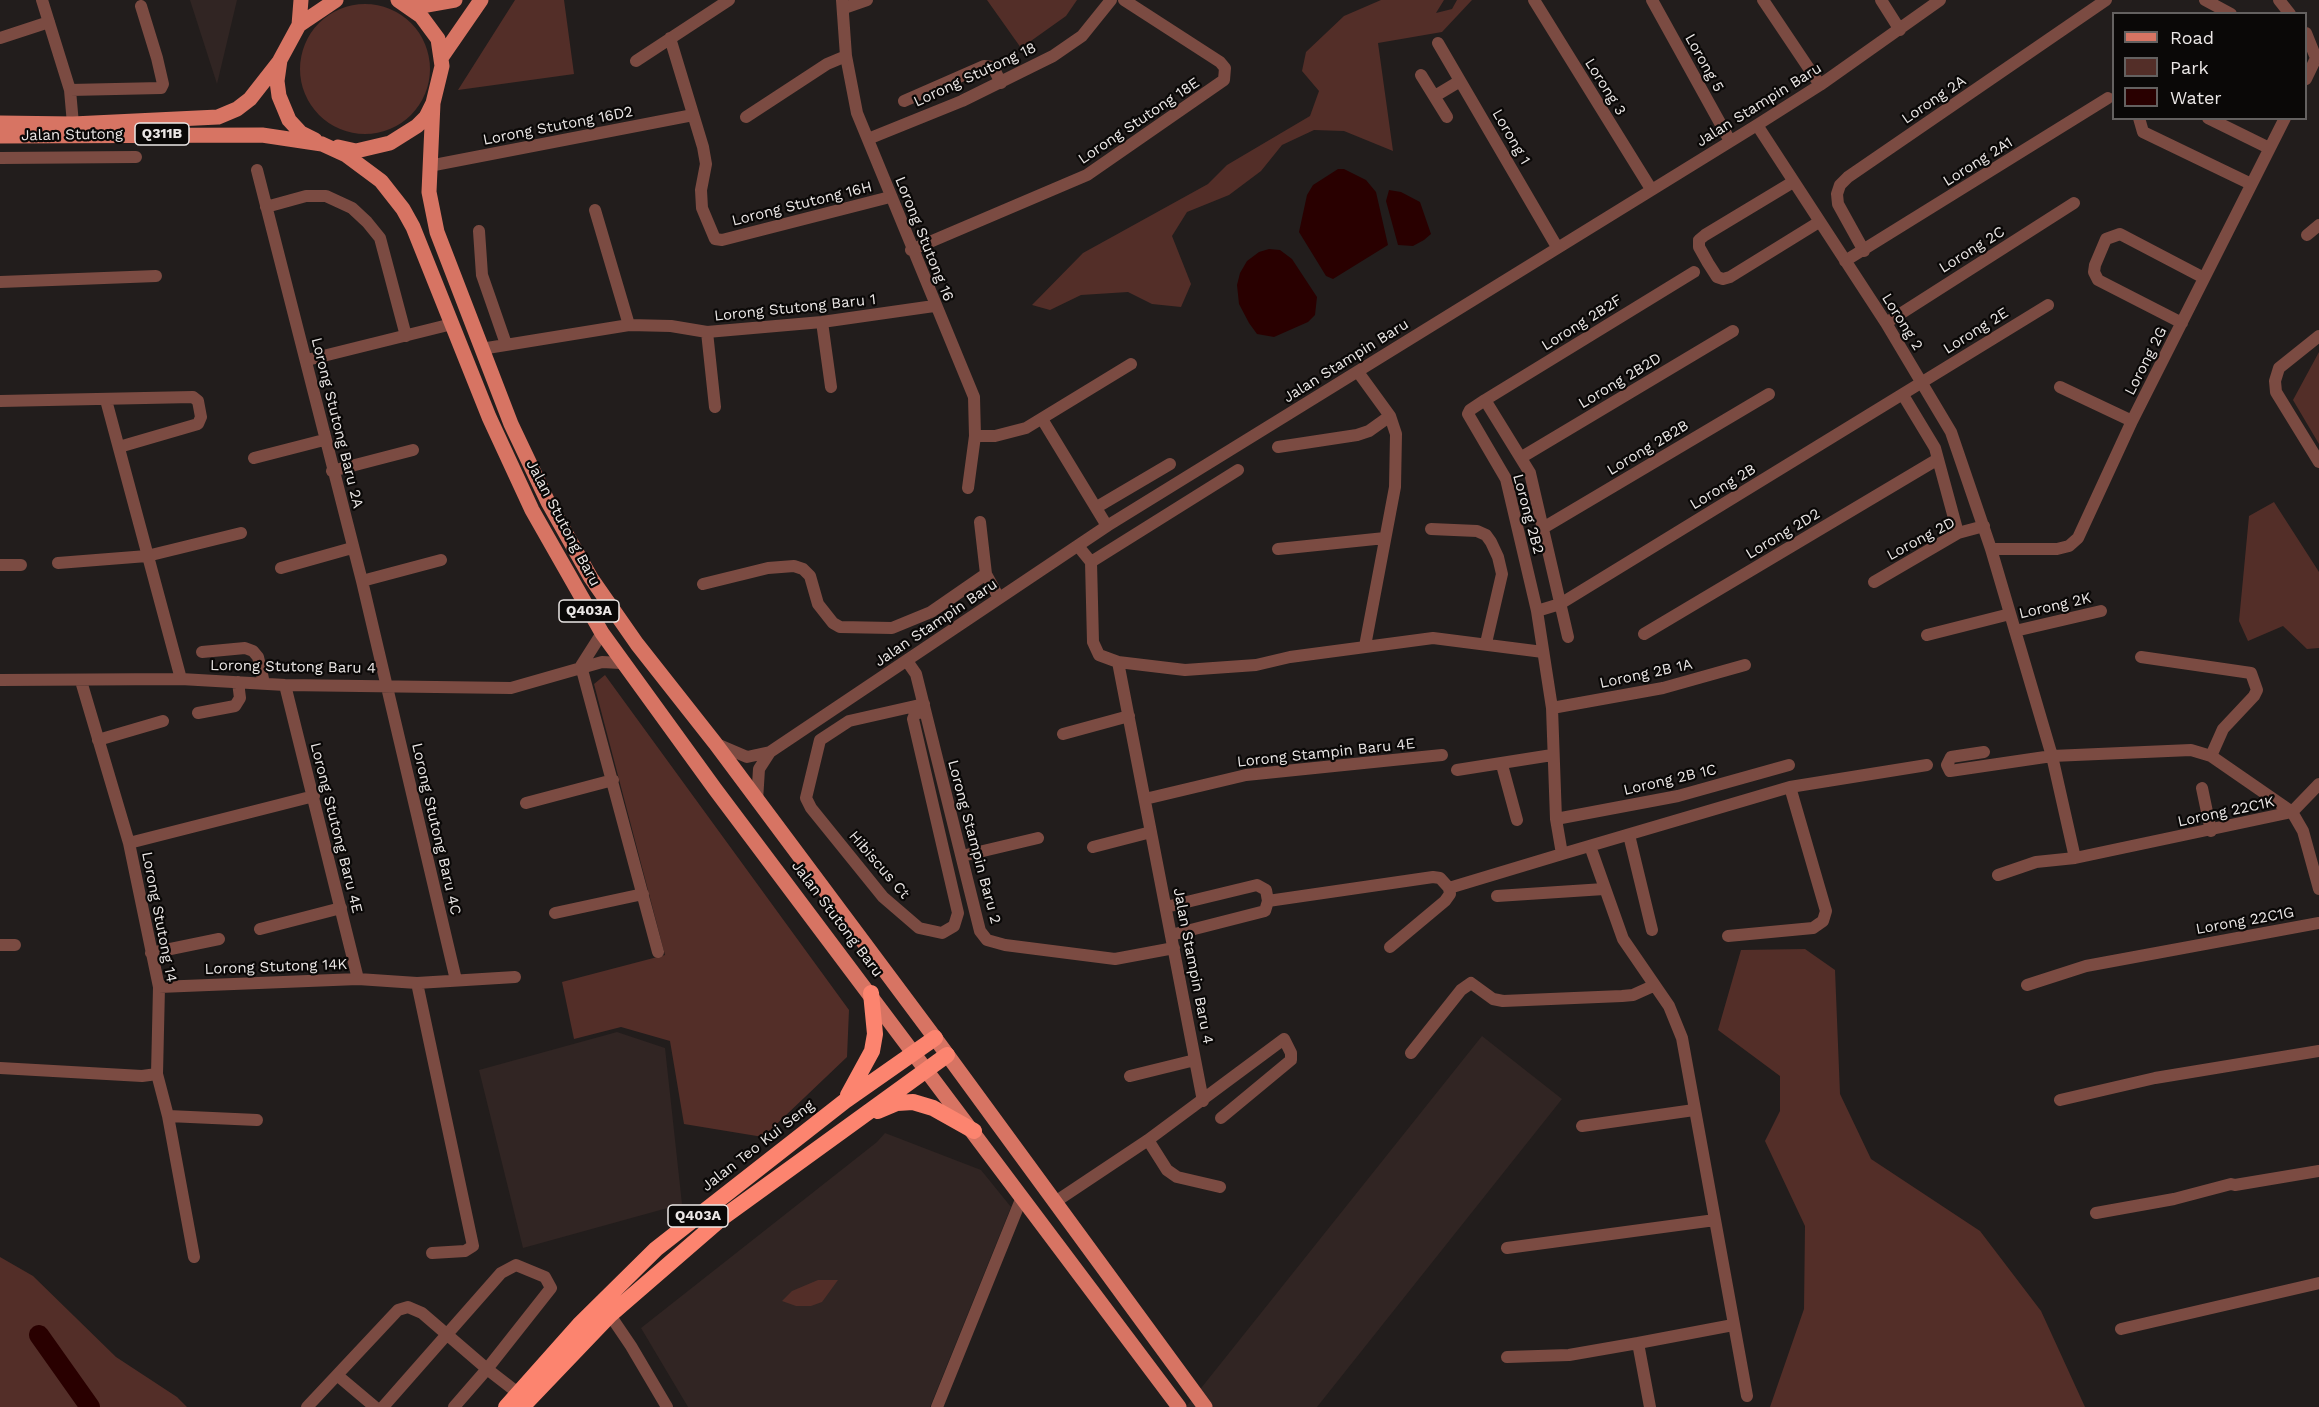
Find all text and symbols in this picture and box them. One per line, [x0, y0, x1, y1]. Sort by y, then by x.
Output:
legend [2112, 12, 2307, 120]
text: Road [2170, 27, 2214, 48]
street label: Lorong 5 [1681, 31, 1727, 95]
street label: Lorong Stutong 18 [911, 39, 1039, 111]
street label: Lorong 3 [1580, 55, 1630, 119]
text: Park [2170, 57, 2209, 78]
street label: Jalan Stampin Baru [1693, 59, 1825, 151]
street label: Lorong 2A [1898, 72, 1970, 128]
street label: Lorong Stutong 18E [1075, 74, 1203, 168]
text: Water [2170, 87, 2222, 108]
street label: Lorong Stutong 16D2 [482, 103, 634, 149]
street label: Lorong 1 [1488, 106, 1534, 168]
road number: Q311B [135, 123, 189, 145]
street label: Jalan Stutong [21, 125, 123, 145]
street label: Lorong 2A1 [1940, 134, 2016, 190]
street label: Lorong Stutong 16 [891, 174, 957, 304]
street label: Lorong Stutong 16H [730, 178, 874, 230]
street label: Lorong 2C [1936, 223, 2008, 277]
street label: Lorong 2 [1877, 290, 1927, 354]
street label: Lorong Stutong Baru 1 [713, 291, 877, 325]
street label: Lorong 2B2F [1538, 291, 1626, 355]
street label: Lorong 2E [1940, 304, 2012, 358]
street label: Jalan Stampin Baru [1280, 315, 1412, 407]
street label: Lorong 2G [2121, 324, 2171, 398]
street label: Lorong Stutong Baru 2A [307, 336, 367, 510]
street label: Lorong 2B2D [1575, 349, 1665, 413]
street label: Lorong 2B2B [1604, 417, 1692, 479]
street label: Jalan Stutong Baru [522, 457, 604, 589]
street label: Lorong 2B [1687, 460, 1759, 514]
street label: Lorong 2B2 [1509, 472, 1547, 556]
street label: Lorong 2D2 [1743, 505, 1823, 563]
street label: Lorong 2D [1884, 514, 1958, 564]
street label: Jalan Stampin Baru [871, 575, 1001, 671]
street label: Lorong 2K [2017, 589, 2093, 623]
road number: Q403A [559, 600, 619, 622]
street label: Lorong 2B 1A [1598, 655, 1694, 693]
street label: Lorong Stutong Baru 4 [210, 657, 376, 677]
street label: Lorong Stampin Baru 4E [1236, 735, 1416, 771]
street label: Lorong Stutong Baru 4E [306, 741, 366, 915]
street label: Lorong Stutong Baru 4C [407, 741, 465, 917]
street label: Lorong Stampin Baru 2 [943, 758, 1005, 926]
street label: Lorong 2B 1C [1622, 761, 1718, 799]
street label: Lorong 22C1K [2176, 793, 2276, 831]
street label: Hibiscus Ct [845, 828, 913, 902]
street label: Lorong Stutong 14 [137, 850, 181, 984]
street label: Jalan Stutong Baru [787, 857, 887, 981]
street label: Jalan Stampin Baru 4 [1169, 886, 1217, 1046]
street label: Lorong 22C1G [2194, 903, 2296, 939]
street label: Lorong Stutong 14K [204, 956, 348, 978]
street label: Jalan Teo Kui Seng [698, 1097, 818, 1195]
road number: Q403A [668, 1205, 728, 1227]

